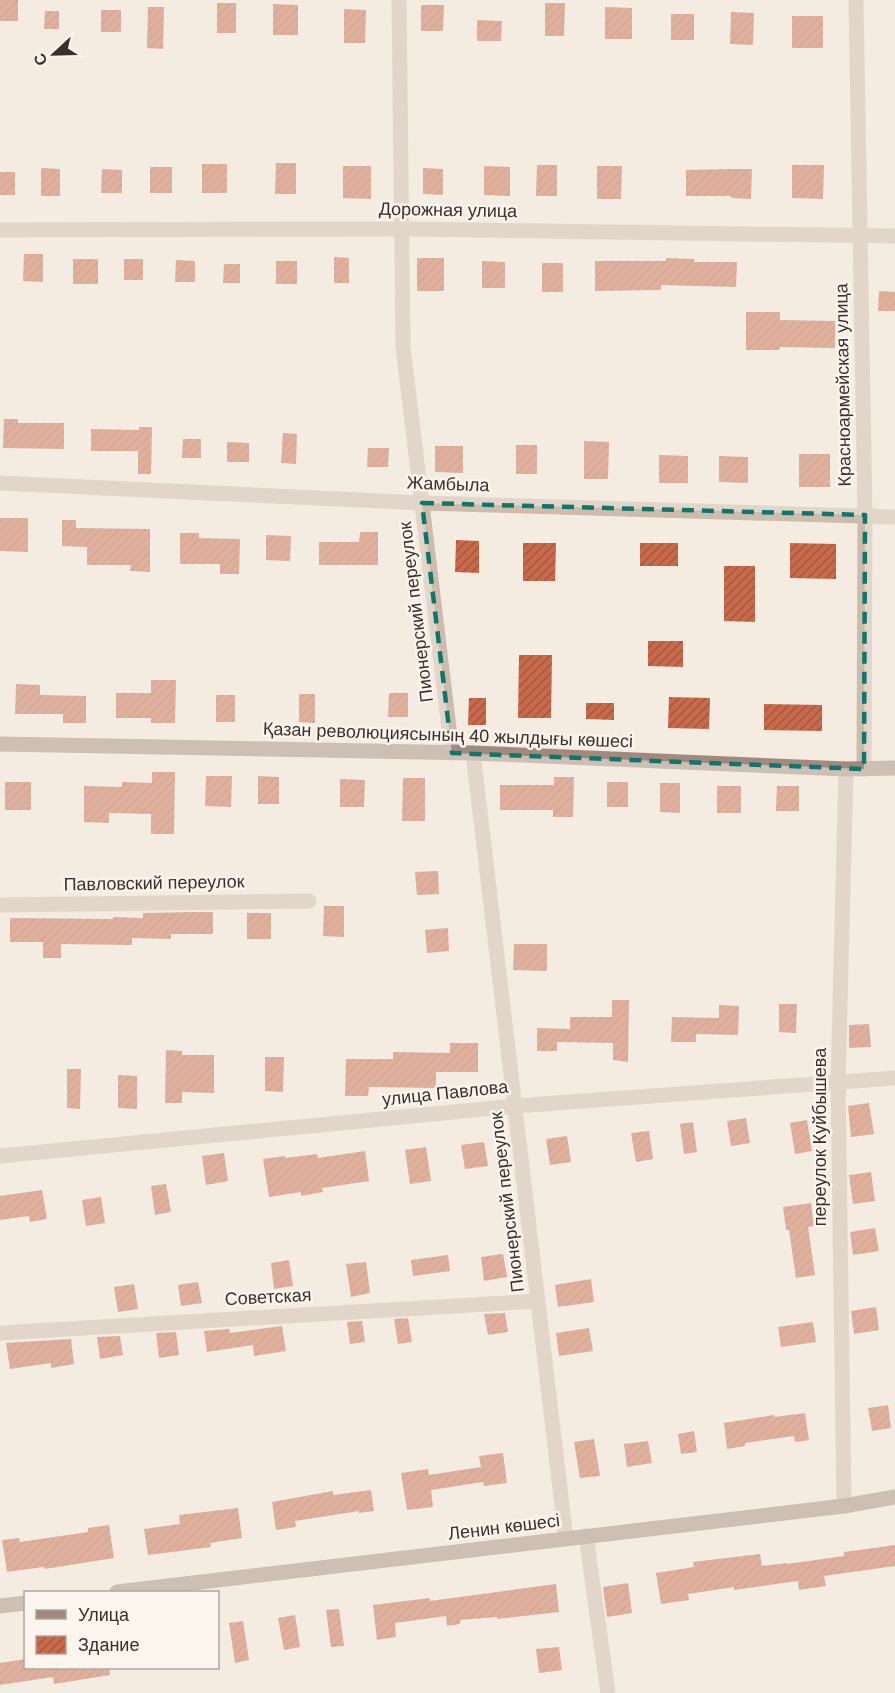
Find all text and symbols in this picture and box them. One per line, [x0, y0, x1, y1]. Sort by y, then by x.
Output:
north arrow [24, 24, 84, 84]
text: С [30, 50, 51, 68]
street label: Дорожная улица [379, 199, 518, 221]
street label: Красноармейская улица [831, 282, 855, 487]
street label: Жамбыла [406, 473, 491, 495]
street label: Пионерский переулок [395, 520, 437, 703]
street label: Қазан революциясының 40 жылдығы көшесі [263, 719, 633, 751]
street label: Павловский переулок [63, 871, 245, 895]
street label: переулок Куйбышева [810, 1047, 830, 1226]
street label: улица Павлова [381, 1076, 510, 1110]
street label: Пионерский переулок [486, 1110, 528, 1293]
street label: Советская [224, 1285, 312, 1309]
street label: Ленин көшесі [447, 1510, 561, 1544]
legend [24, 1591, 219, 1669]
text: Улица [78, 1605, 130, 1625]
text: Здание [78, 1635, 139, 1655]

